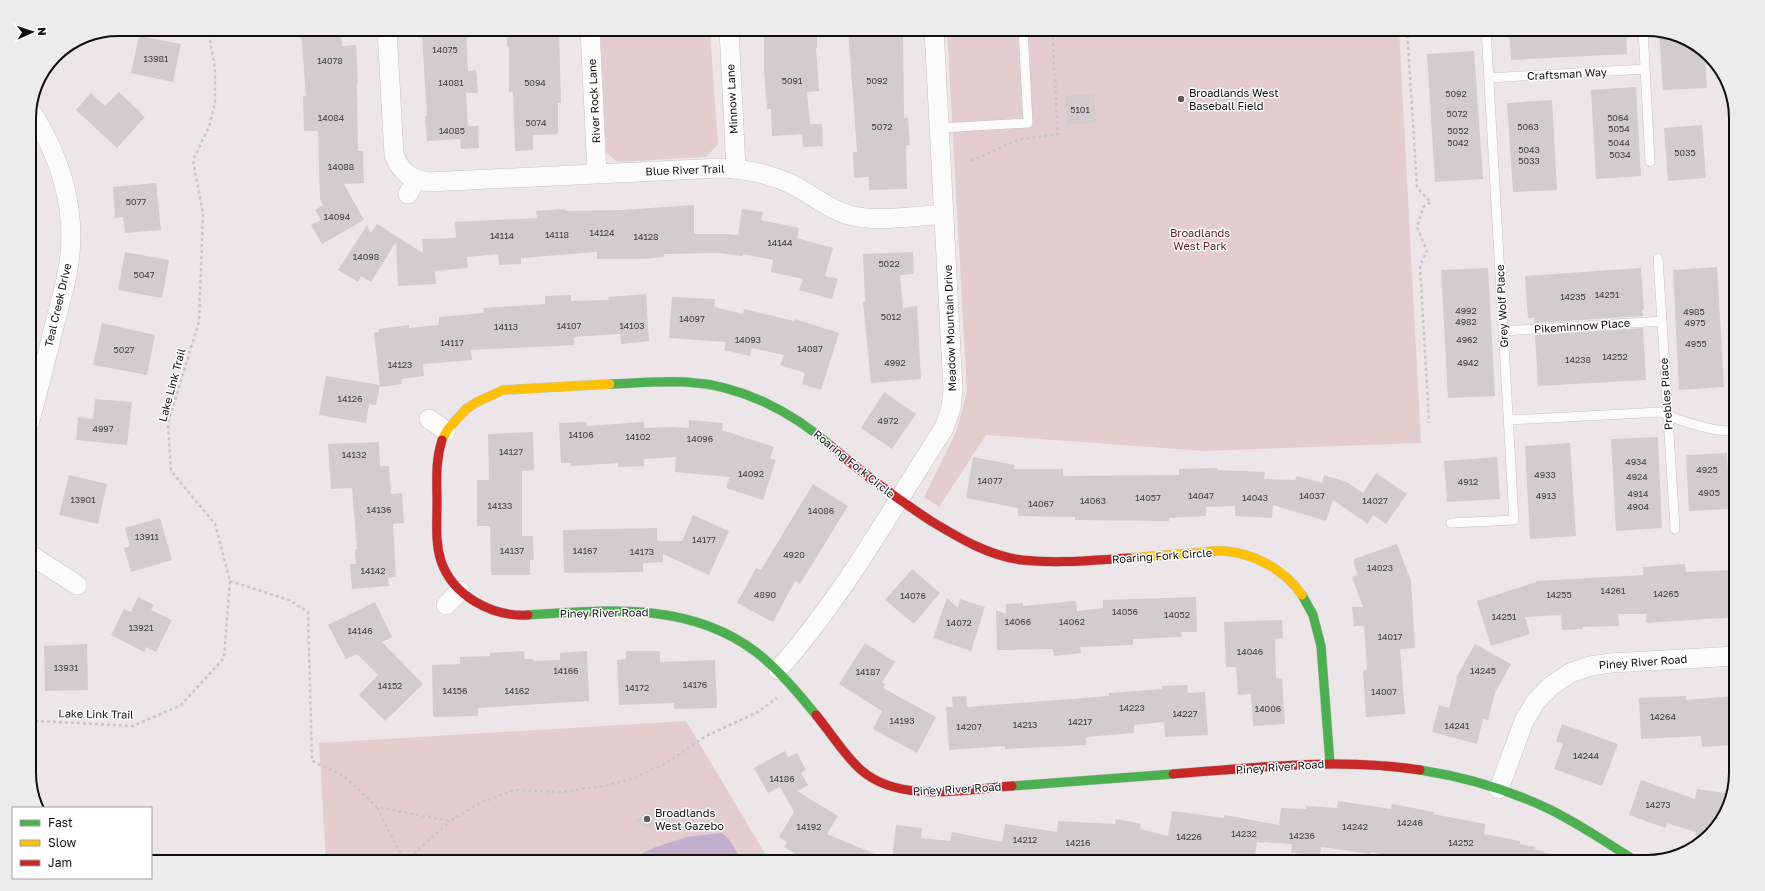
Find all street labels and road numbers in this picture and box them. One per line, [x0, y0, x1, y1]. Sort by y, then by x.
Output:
street label: River Rock Lane [585, 59, 602, 144]
street label: Minnow Lane [723, 64, 740, 134]
street label: Craftsman Way [1527, 65, 1607, 82]
street label: Blue River Trail [645, 162, 725, 177]
street label: Teal Creek Drive [42, 262, 73, 348]
street label: Meadow Mountain Drive [941, 264, 958, 392]
street label: Grey Wolf Place [1493, 264, 1510, 348]
street label: Pikeminnow Place [1534, 316, 1630, 335]
street label: Lake Link Trail [155, 346, 188, 423]
street label: Prebles Place [1656, 358, 1675, 431]
street label: Roaring Fork Circle [811, 427, 897, 500]
street label: Roaring Fork Circle [1111, 546, 1212, 565]
street label: Piney River Road [560, 605, 648, 620]
street label: Piney River Road [1598, 652, 1688, 671]
street label: Lake Link Trail [58, 706, 134, 721]
street label: Piney River Road [1235, 757, 1325, 776]
street label: Piney River Road [912, 780, 1002, 797]

